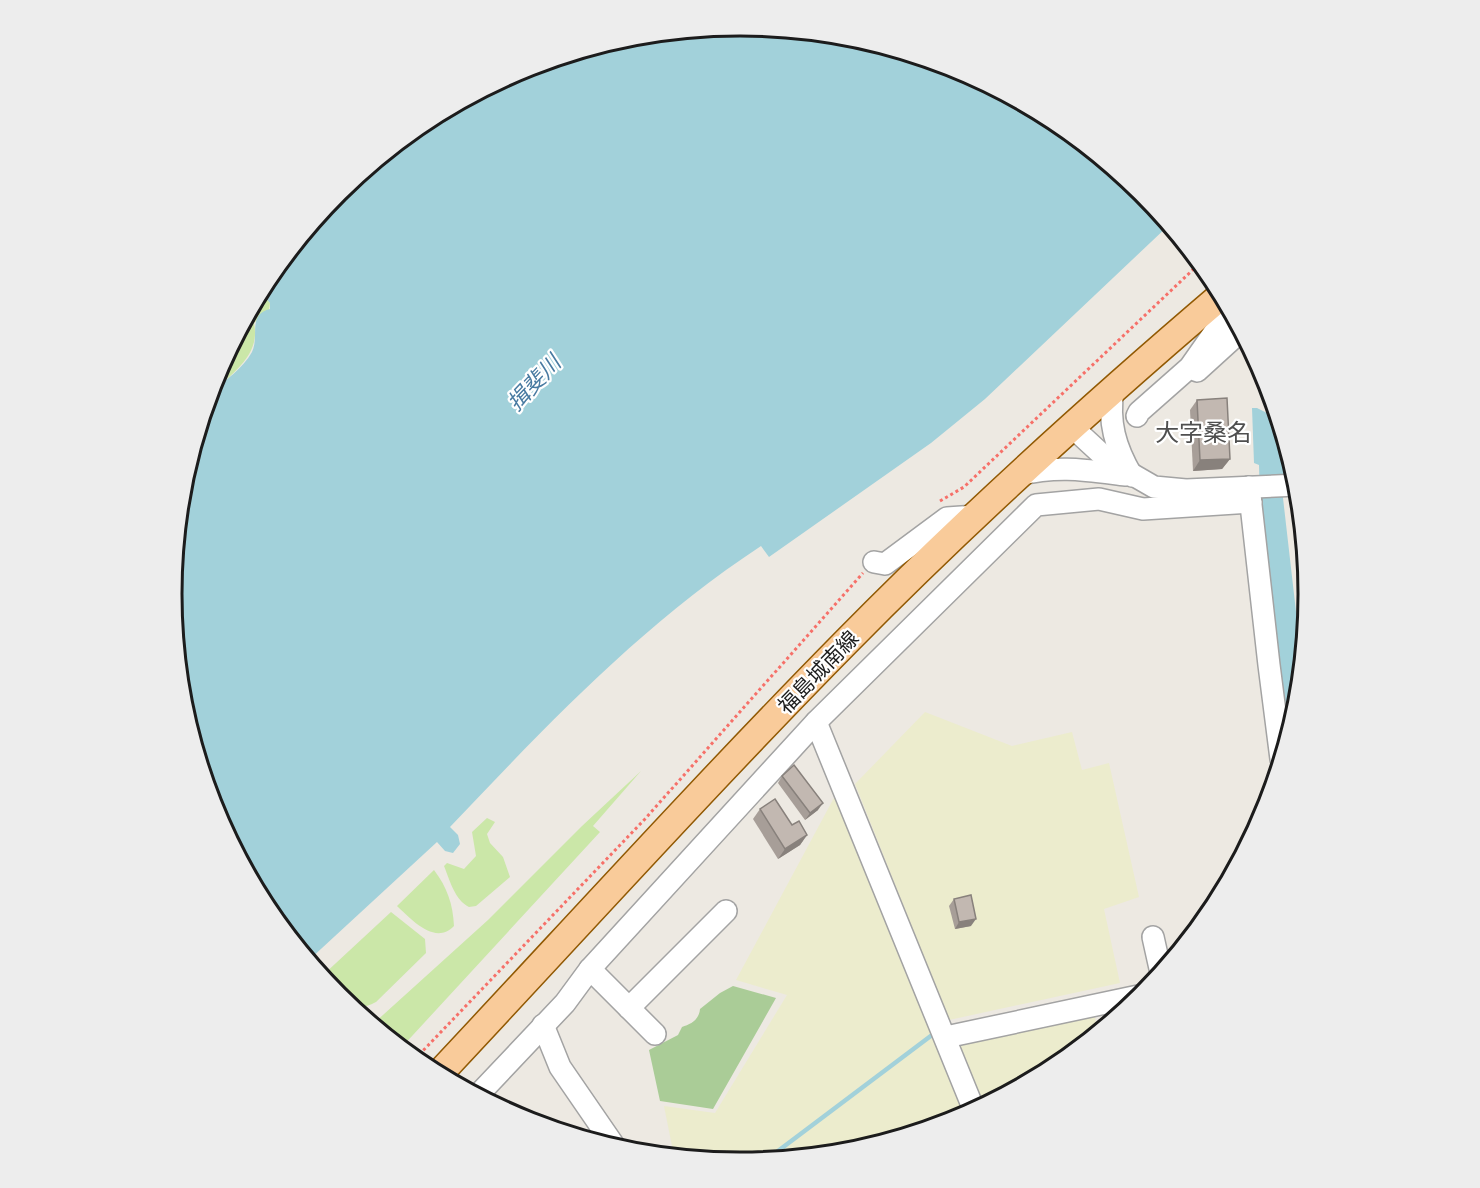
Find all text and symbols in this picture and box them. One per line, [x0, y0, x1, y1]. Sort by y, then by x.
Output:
water label: 揖斐川 [502, 348, 568, 416]
district label: 大字桑名 [1155, 418, 1251, 447]
street label: 福島城南線 [773, 626, 863, 718]

